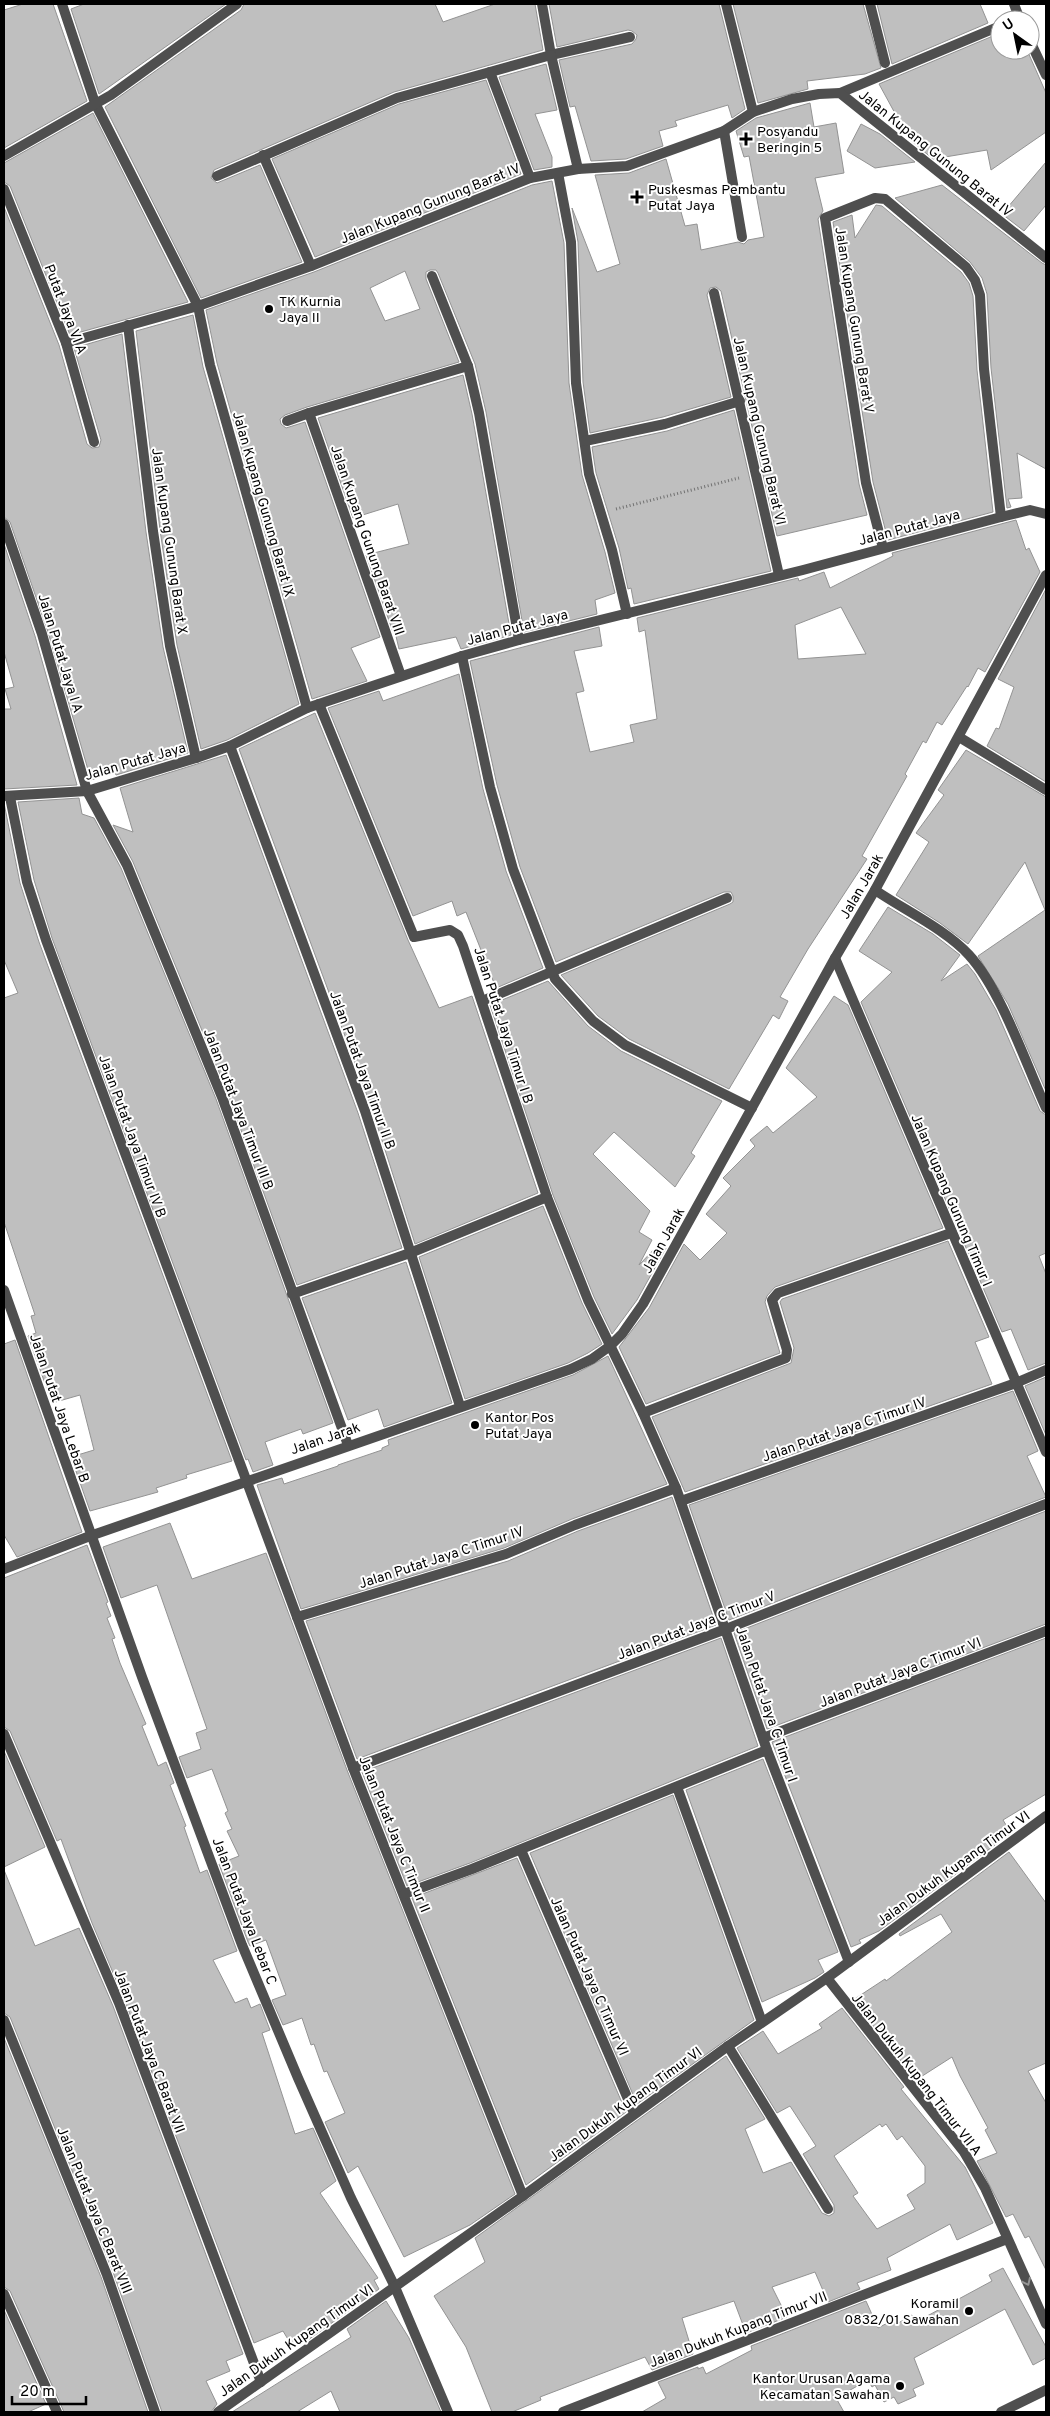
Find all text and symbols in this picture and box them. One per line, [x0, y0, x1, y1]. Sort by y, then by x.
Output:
north arrow [990, 10, 1040, 60]
text: U [1000, 16, 1018, 35]
street label: Jalan Kupang Gunung Barat IV [855, 87, 1015, 222]
place label: Posyandu Beringin 5 [757, 124, 822, 157]
marker: Posyandu Beringin 5 [739, 132, 753, 146]
street label: Jalan Kupang Gunung Barat IV [338, 160, 523, 248]
place label: Puskesmas Pembantu Putat Jaya [648, 182, 786, 215]
marker: Puskesmas Pembantu Putat Jaya [630, 190, 644, 204]
street label: Jalan Kupang Gunung Barat V [830, 226, 877, 415]
street label: Putat Jaya VI A [40, 262, 90, 357]
place label: TK Kurnia Jaya II [279, 294, 341, 327]
marker: TK Kurnia Jaya II [263, 303, 275, 315]
street label: Jalan Kupang Gunung Barat VI [729, 336, 788, 527]
street label: Jalan Kupang Gunung Barat IX [228, 410, 297, 599]
street label: Jalan Kupang Gunung Barat VIII [326, 443, 407, 638]
street label: Jalan Kupang Gunung Barat X [147, 447, 190, 636]
street label: Jalan Putat Jaya [857, 507, 962, 550]
street label: Jalan Putat Jaya I A [33, 592, 86, 715]
street label: Jalan Putat Jaya [465, 607, 570, 650]
street label: Jalan Putat Jaya [83, 740, 188, 785]
street label: Jalan Jarak [837, 851, 888, 922]
street label: Jalan Putat Jaya Timur I B [469, 945, 536, 1106]
street label: Jalan Putat Jaya Timur II B [325, 989, 398, 1152]
street label: Jalan Putat Jaya Timur III B [199, 1026, 276, 1193]
street label: Jalan Putat Jaya Timur IV B [94, 1053, 169, 1220]
street label: Jalan Kupang Gunung Timur I [906, 1112, 995, 1289]
street label: Jalan Jarak [639, 1205, 689, 1277]
street label: Jalan Putat Jaya Lebar B [25, 1332, 92, 1485]
street label: Jalan Putat Jaya C Timur IV [760, 1394, 929, 1467]
place label: Kantor Pos Putat Jaya [485, 1410, 554, 1443]
marker: Kantor Pos Putat Jaya [469, 1419, 481, 1431]
street label: Jalan Jarak [288, 1420, 363, 1459]
street label: Jalan Putat Jaya C Timur IV [357, 1524, 526, 1593]
street label: Jalan Putat Jaya C Timur V [615, 1588, 778, 1664]
street label: Jalan Putat Jaya C Timur I [731, 1624, 800, 1785]
street label: Jalan Putat Jaya C Timur VI [817, 1635, 984, 1712]
street label: Jalan Putat Jaya C Timur II [354, 1754, 433, 1915]
street label: Jalan Dukuh Kupang Timur VI [874, 1808, 1034, 1931]
street label: Jalan Putat Jaya Lebar C [208, 1836, 280, 1988]
street label: Jalan Putat Jaya C Timur VI [546, 1895, 631, 2059]
street label: Jalan Putat Jaya C Barat VII [109, 1967, 188, 2136]
street label: Jalan Dukuh Kupang Timur VII A [847, 1990, 985, 2160]
street label: Jalan Dukuh Kupang Timur VI [546, 2044, 706, 2167]
street label: Jalan Putat Jaya C Barat VIII [52, 2125, 135, 2296]
one-way arrow [1020, 2276, 1030, 2285]
street label: Jalan Dukuh Kupang Timur VI [216, 2281, 378, 2401]
street label: Jalan Dukuh Kupang Timur VII [647, 2289, 830, 2372]
place label: Koramil 0832/01 Sawahan [844, 2296, 959, 2329]
marker: Koramil 0832/01 Sawahan [963, 2305, 975, 2317]
place label: Kantor Urusan Agama Kecamatan Sawahan [753, 2371, 890, 2404]
scale bar [12, 2374, 86, 2406]
marker: Kantor Urusan Agama Kecamatan Sawahan [894, 2380, 906, 2392]
text: 20 m [20, 2383, 55, 2402]

